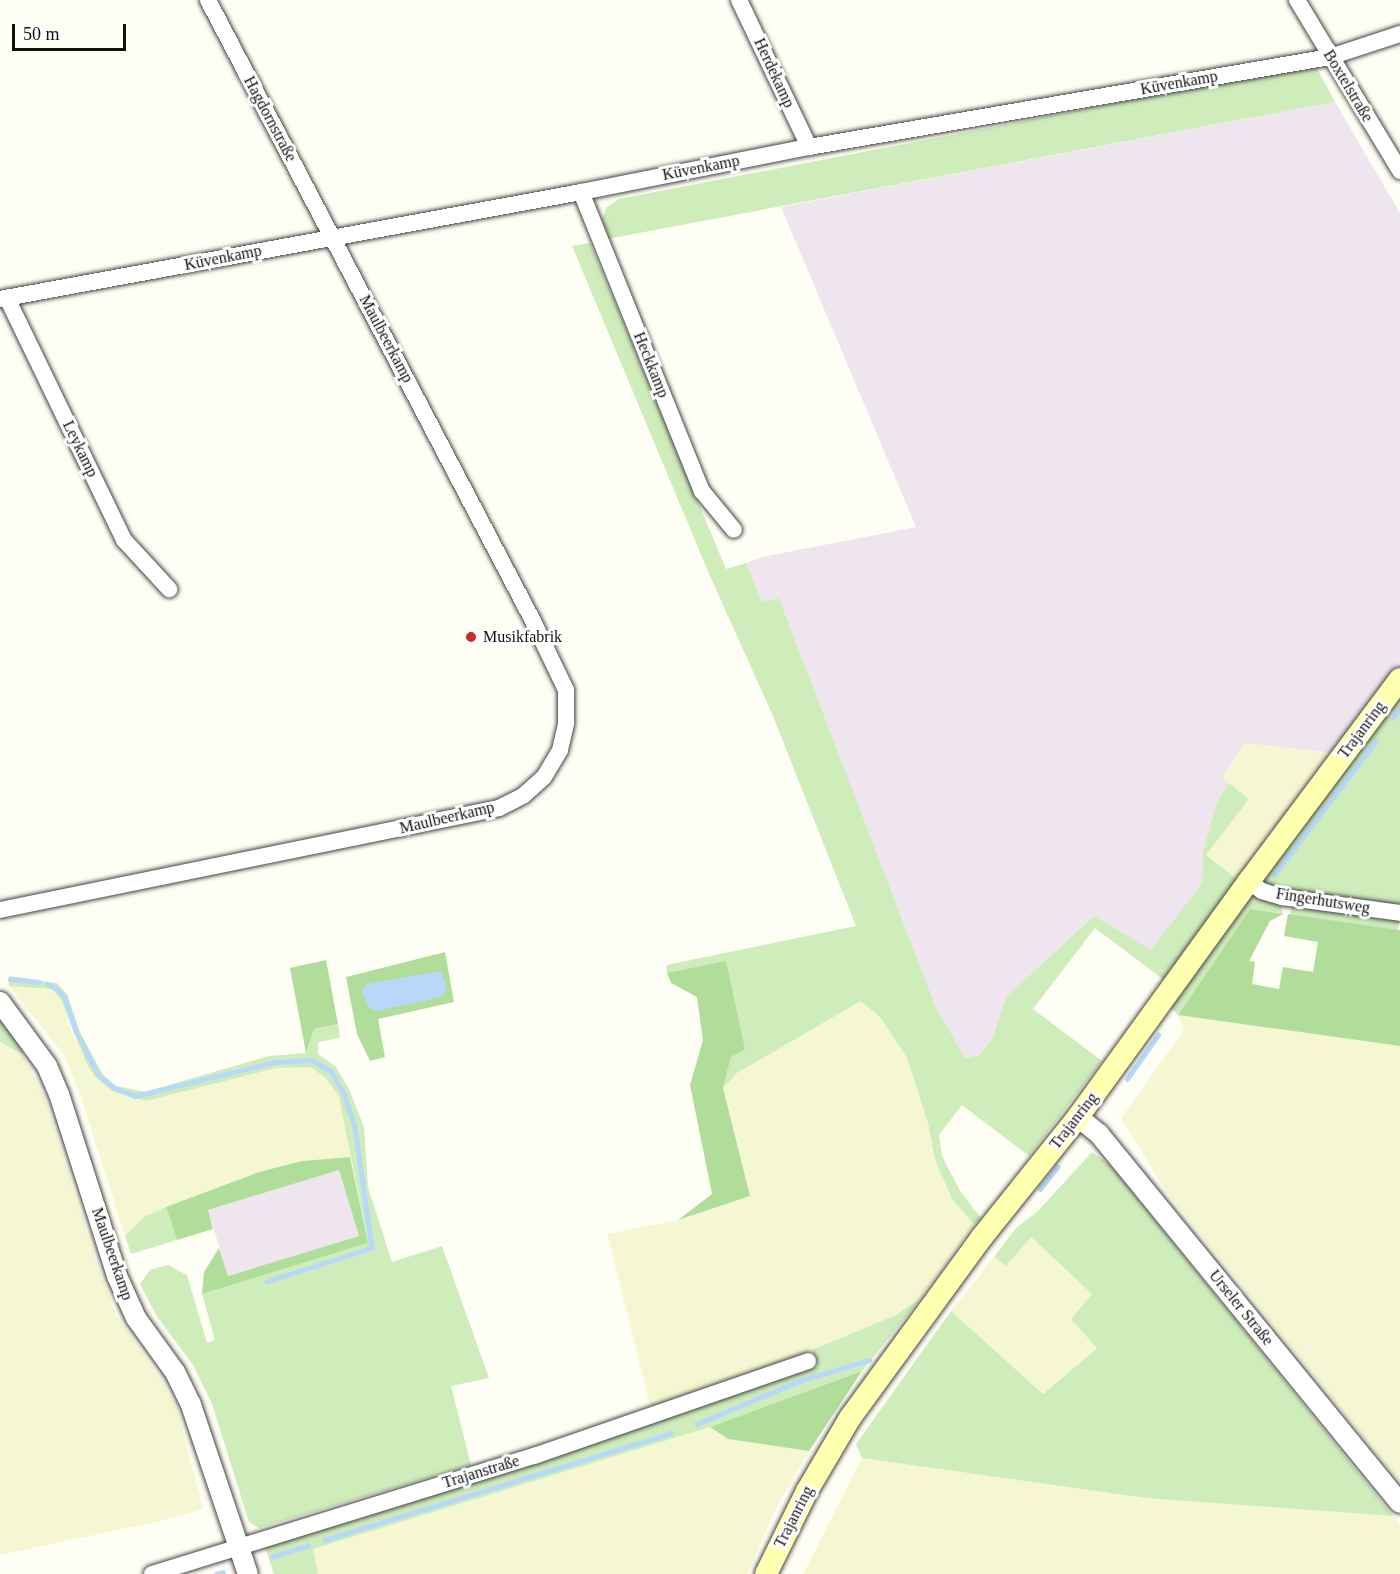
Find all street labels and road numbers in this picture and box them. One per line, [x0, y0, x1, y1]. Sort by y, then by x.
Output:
street label: Herdekamp [750, 35, 798, 111]
street label: Boxtelstraße [1319, 46, 1377, 126]
street label: Küvenkamp [1139, 67, 1219, 99]
street label: Hagdornstraße [239, 73, 301, 165]
street label: Küvenkamp [661, 151, 741, 185]
street label: Küvenkamp [183, 241, 263, 275]
street label: Maulbeerkamp [355, 292, 417, 386]
street label: Heckkamp [629, 329, 673, 401]
street label: Leykamp [58, 418, 102, 480]
street label: Trajanring [1334, 697, 1390, 763]
street label: Maulbeerkamp [398, 798, 496, 838]
street label: Fingerhutsweg [1275, 884, 1371, 918]
street label: Trajanring [1046, 1089, 1102, 1153]
street label: Maulbeerkamp [87, 1205, 137, 1303]
street label: Urseler Straße [1205, 1266, 1277, 1350]
street label: Trajanstraße [440, 1451, 522, 1493]
street label: Trajanring [770, 1483, 818, 1551]

